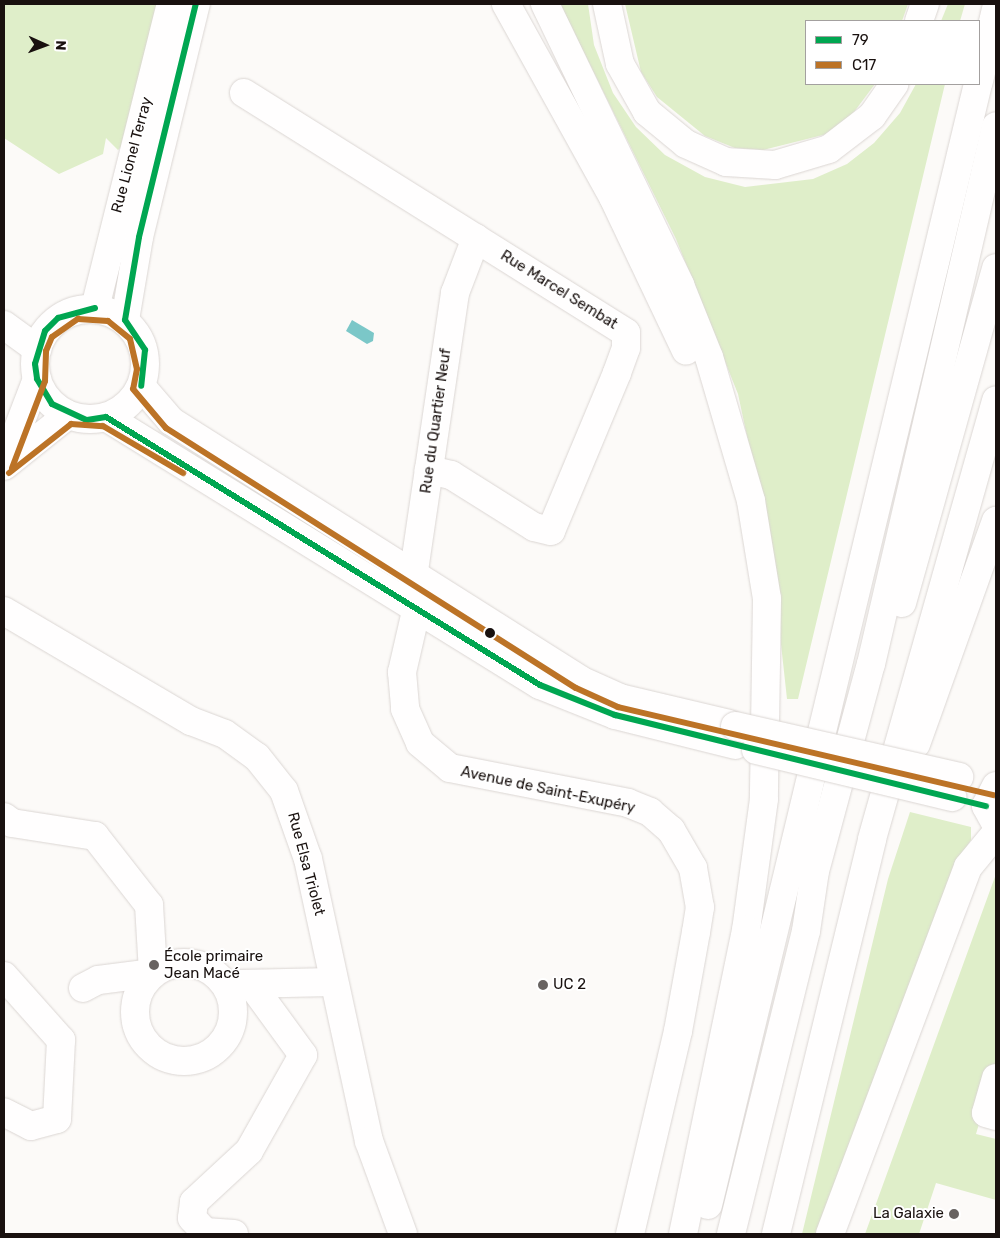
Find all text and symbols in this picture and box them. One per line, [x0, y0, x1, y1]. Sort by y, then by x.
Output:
north arrow [20, 20, 70, 70]
legend [805, 20, 980, 85]
text: 79 [852, 31, 869, 49]
text: N [52, 40, 69, 51]
text: C17 [852, 56, 876, 74]
street label: Rue Lionel Terray [108, 95, 156, 215]
street label: Rue Marcel Sembat [497, 247, 621, 333]
street label: Rue du Quartier Neuf [417, 347, 455, 495]
unlabelled marker [485, 628, 495, 638]
street label: Avenue de Saint-Exupéry [459, 763, 637, 817]
street label: Rue Elsa Triolet [284, 810, 328, 918]
place label: École primaire Jean Macé [164, 947, 263, 982]
marker: École primaire Jean Macé [148, 959, 160, 971]
place label: UC 2 [553, 976, 586, 994]
marker: UC 2 [537, 979, 549, 991]
place label: La Galaxie [873, 1205, 944, 1223]
marker: La Galaxie [948, 1208, 960, 1220]

